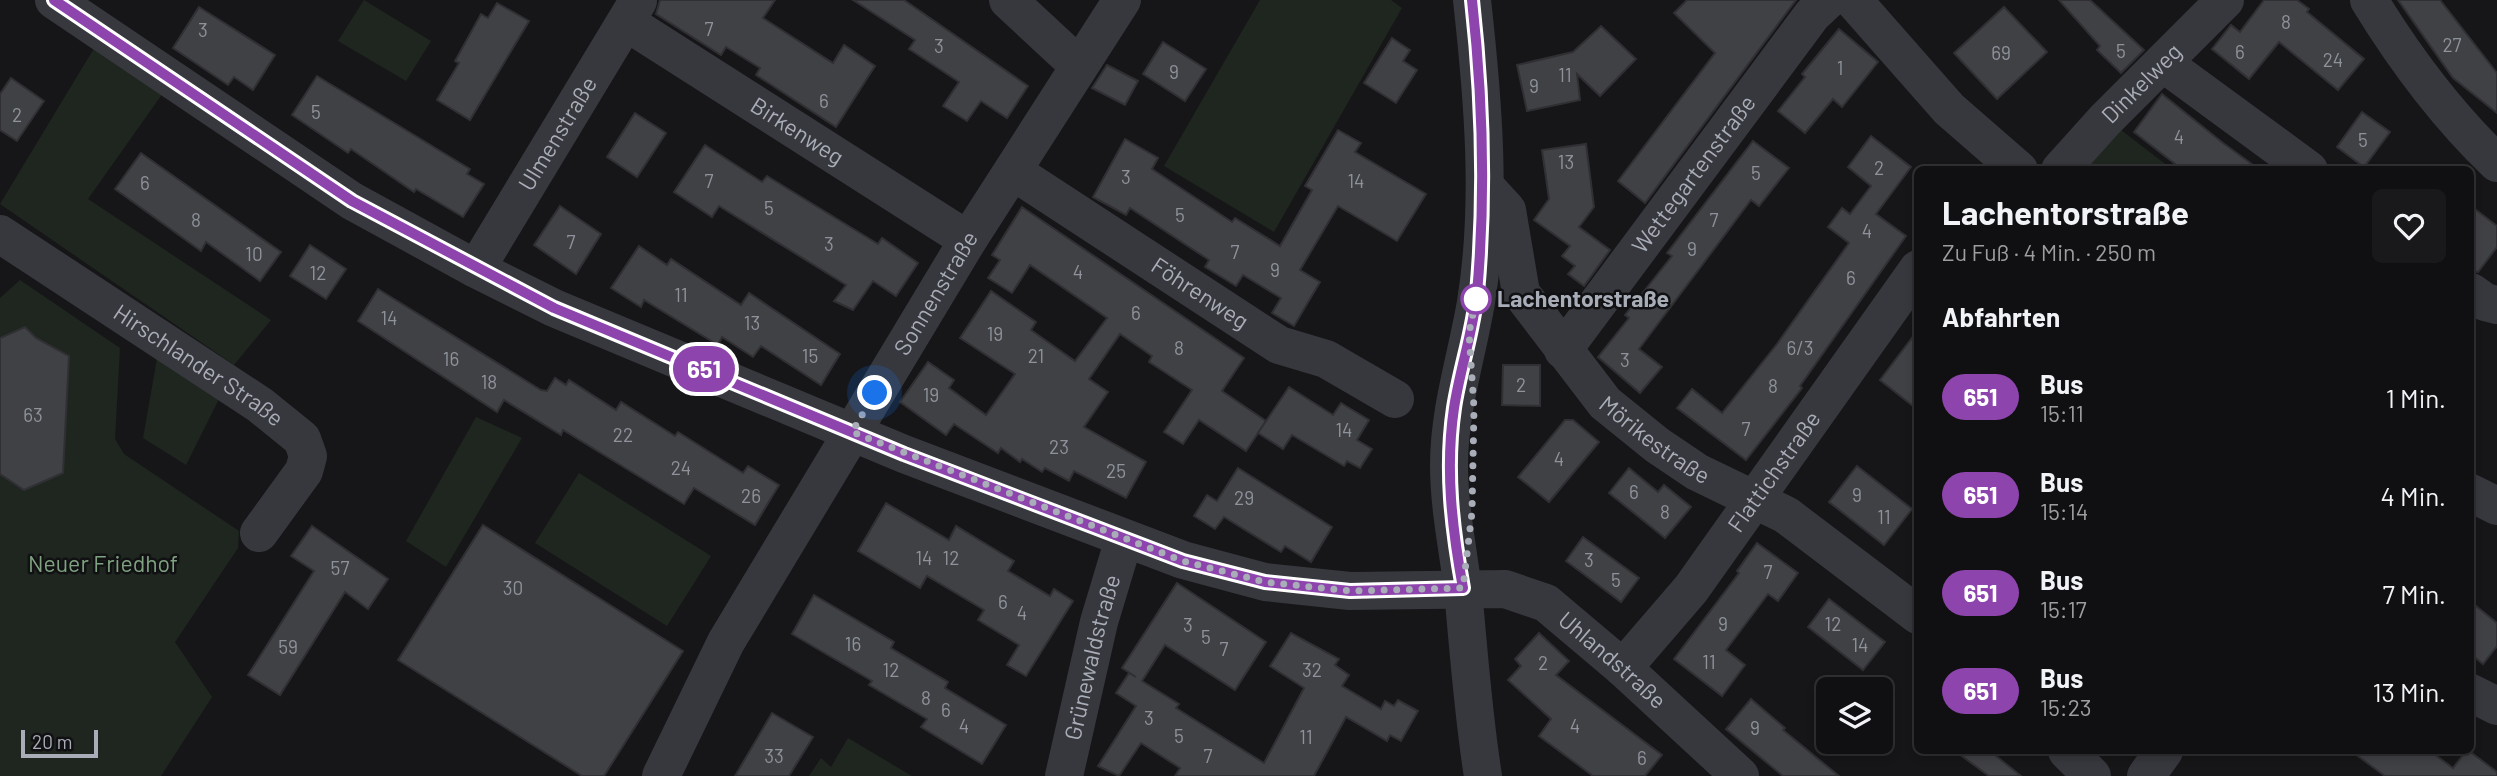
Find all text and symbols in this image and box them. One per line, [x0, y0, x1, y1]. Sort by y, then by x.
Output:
house number: 8 [2281, 10, 2291, 33]
house number: 7 [705, 17, 714, 40]
house number: 3 [198, 18, 208, 41]
house number: 27 [2442, 33, 2462, 56]
house number: 3 [934, 34, 944, 57]
street label: Dinkelweg [2095, 37, 2187, 129]
house number: 5 [2116, 39, 2126, 62]
house number: 6 [2235, 40, 2245, 63]
house number: 69 [1991, 41, 2011, 64]
house number: 24 [2323, 48, 2343, 71]
house number: 1 [1837, 56, 1843, 79]
house number: 9 [1169, 60, 1179, 83]
house number: 11 [1558, 63, 1572, 86]
street label: Ulmenstraße [512, 71, 602, 195]
house number: 9 [1529, 74, 1539, 97]
house number: 6 [819, 89, 829, 112]
street label: Wettegartenstraße [1625, 89, 1761, 258]
street label: Birkenweg [746, 90, 850, 170]
house number: 5 [311, 100, 321, 123]
house number: 2 [12, 103, 22, 126]
house number: 4 [2174, 125, 2184, 148]
house number: 5 [2358, 128, 2368, 151]
house number: 13 [1558, 150, 1574, 173]
house number: 2 [1874, 156, 1884, 179]
house number: 5 [1751, 161, 1761, 184]
house number: 3 [1121, 165, 1131, 188]
house number: 7 [705, 169, 714, 192]
house number: 14 [1347, 169, 1365, 192]
house number: 6 [140, 171, 150, 194]
button: heart [2372, 189, 2446, 263]
text: Lachentorstraße [1942, 192, 2189, 232]
house number: 5 [764, 196, 774, 219]
house number: 5 [1175, 203, 1185, 226]
house number: 8 [191, 208, 201, 231]
house number: 7 [1710, 208, 1719, 231]
house number: 4 [1862, 219, 1872, 242]
street label: Sonnenstraße [887, 225, 983, 360]
house number: 7 [567, 230, 576, 253]
house number: 3 [824, 232, 834, 255]
house number: 9 [1687, 237, 1697, 260]
text: Zu Fuß · 4 Min. · 250 m [1942, 238, 2156, 266]
house number: 7 [1231, 240, 1240, 263]
house number: 10 [245, 242, 263, 265]
street label: Föhrenweg [1147, 251, 1254, 334]
house number: 9 [1270, 258, 1280, 281]
house number: 4 [1073, 260, 1083, 283]
house number: 12 [310, 261, 326, 284]
house number: 6 [1846, 266, 1856, 289]
house number: 11 [674, 283, 688, 306]
marker: Lachentorstraße [1461, 284, 1491, 314]
place label: Lachentorstraße [1497, 284, 1669, 312]
street label: Hirschlander Straße [109, 298, 290, 432]
house number: 6 [1131, 301, 1141, 324]
text: Abfahrten [1942, 301, 2060, 332]
house number: 14 [380, 306, 398, 329]
house number: 13 [744, 311, 760, 334]
house number: 19 [987, 322, 1003, 345]
house number: 8 [1174, 336, 1184, 359]
house number: 6/3 [1786, 336, 1814, 359]
house number: 15 [802, 344, 818, 367]
house number: 21 [1028, 344, 1044, 367]
line badge: 651 [664, 346, 744, 392]
house number: 16 [443, 347, 459, 370]
house number: 3 [1620, 348, 1630, 371]
text: 651 [687, 354, 721, 383]
text: Bus [2040, 368, 2083, 399]
house number: 18 [481, 370, 497, 393]
house number: 2 [1516, 373, 1526, 396]
house number: 8 [1768, 374, 1778, 397]
your location [857, 375, 892, 410]
text: 651 [1963, 382, 1998, 411]
text: 1 Min. [2386, 382, 2446, 413]
house number: 19 [923, 383, 939, 406]
street label: Mörikestraße [1594, 389, 1714, 489]
text: 15:11 [2040, 399, 2084, 427]
house number: 63 [23, 403, 43, 426]
street label: Flattichstraße [1721, 405, 1826, 537]
house number: 7 [1742, 417, 1751, 440]
house number: 14 [1335, 418, 1353, 441]
house number: 22 [613, 423, 633, 446]
house number: 23 [1049, 435, 1069, 458]
house number: 4 [1554, 447, 1564, 470]
house number: 24 [671, 456, 691, 479]
house number: 25 [1106, 459, 1126, 482]
text: Bus [2040, 466, 2083, 497]
house number: 6 [1629, 480, 1639, 503]
text: 651 [1963, 480, 1998, 509]
text: 4 Min. [2381, 480, 2446, 511]
house number: 9 [1852, 483, 1862, 506]
house number: 26 [741, 484, 761, 507]
house number: 29 [1234, 486, 1254, 509]
text: 15:14 [2040, 497, 2088, 525]
house number: 8 [1660, 500, 1670, 523]
house number: 11 [1877, 505, 1891, 528]
house number: 14 [915, 546, 933, 569]
house number: 12 [943, 546, 959, 569]
house number: 3 [1584, 548, 1594, 571]
park label: Neuer Friedhof [28, 549, 178, 577]
house number: 57 [331, 556, 349, 579]
house number: 7 [1764, 560, 1773, 583]
text: Bus [2040, 564, 2083, 595]
house number: 5 [1611, 568, 1621, 591]
street label: Grünewaldstraße [1058, 571, 1126, 743]
house number: 30 [503, 576, 523, 599]
text: 651 [1963, 578, 1998, 607]
text: 7 Min. [2383, 578, 2446, 609]
house number: 6 [998, 590, 1008, 613]
text: 15:17 [2040, 595, 2087, 623]
house number: 4 [1017, 601, 1027, 624]
street label: Uhlandstraße [1553, 605, 1673, 714]
house number: 9 [1718, 612, 1728, 635]
house number: 12 [1825, 612, 1841, 635]
house number: 3 [1183, 613, 1193, 636]
house number: 5 [1201, 625, 1211, 648]
house number: 16 [845, 632, 861, 655]
house number: 14 [1851, 633, 1869, 656]
house number: 59 [278, 635, 298, 658]
house number: 7 [1220, 637, 1229, 660]
house number: 11 [1702, 650, 1716, 673]
house number: 2 [1538, 651, 1548, 674]
house number: 12 [883, 658, 899, 681]
house number: 32 [1302, 658, 1322, 681]
text: Bus [2040, 662, 2083, 693]
text: 651 [1963, 676, 1998, 705]
text: 13 Min. [2372, 676, 2446, 707]
map controls [1816, 677, 1893, 754]
button: layers [1816, 677, 1893, 754]
house number: 8 [921, 686, 931, 709]
text: 15:23 [2040, 693, 2092, 721]
house number: 6 [941, 698, 951, 721]
house number: 3 [1144, 706, 1154, 729]
house number: 4 [959, 714, 969, 737]
house number: 4 [1570, 714, 1580, 737]
house number: 9 [1750, 716, 1760, 739]
house number: 5 [1174, 724, 1184, 747]
house number: 11 [1299, 725, 1313, 748]
scale bar [21, 727, 98, 759]
text: 20 m [32, 730, 72, 753]
house number: 33 [764, 744, 784, 767]
house number: 7 [1204, 744, 1213, 767]
house number: 6 [1637, 746, 1647, 769]

